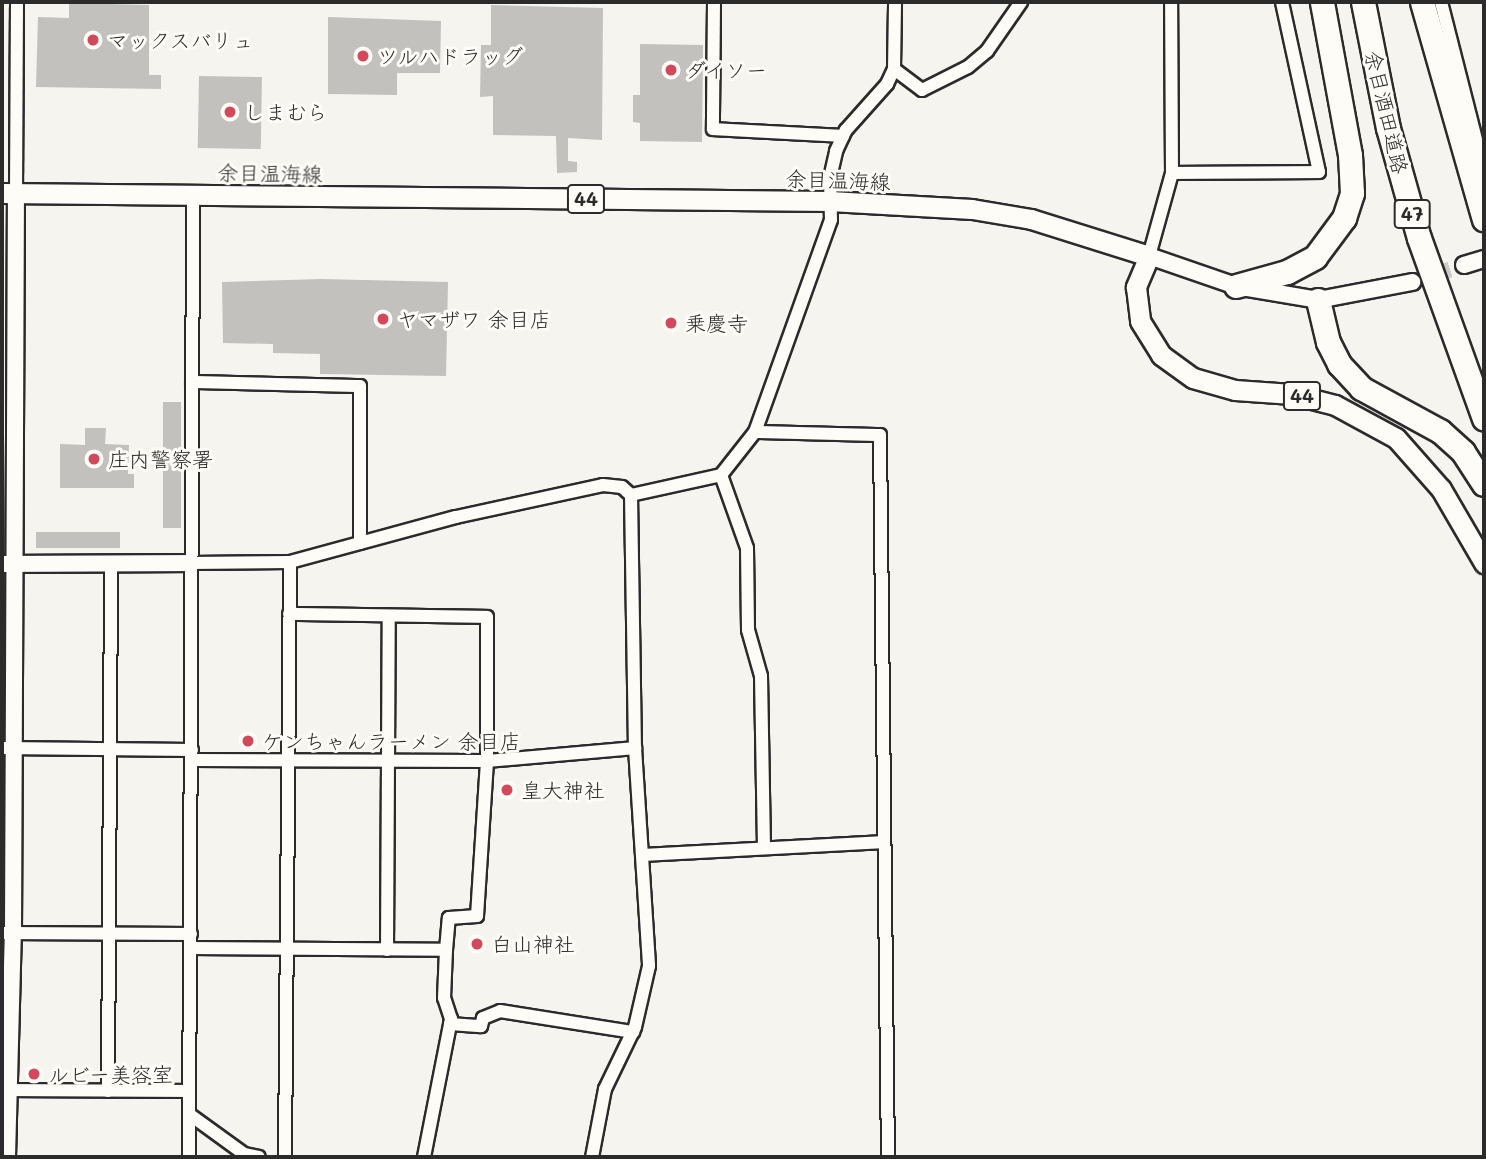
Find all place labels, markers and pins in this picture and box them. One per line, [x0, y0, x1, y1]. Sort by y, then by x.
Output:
place label: マックスバリュ [107, 27, 254, 53]
marker: マックスバリュ [85, 32, 101, 48]
place label: ツルハドラッグ [377, 43, 524, 69]
marker: ツルハドラッグ [355, 48, 371, 64]
place label: ダイソー [685, 57, 769, 83]
marker: ダイソー [663, 62, 679, 78]
place label: しまむら [244, 99, 328, 125]
marker: しまむら [222, 104, 238, 120]
place label: ヤマザワ 余目店 [397, 306, 551, 332]
place label: 乗慶寺 [685, 310, 748, 336]
marker: ヤマザワ 余目店 [375, 311, 391, 327]
marker: 乗慶寺 [663, 315, 679, 331]
place label: 庄内警察署 [108, 446, 213, 472]
marker: 庄内警察署 [86, 451, 102, 467]
place label: ケンちゃんラーメン 余目店 [262, 728, 521, 754]
marker: ケンちゃんラーメン 余目店 [240, 733, 256, 749]
place label: 皇大神社 [521, 777, 605, 803]
marker: 皇大神社 [499, 782, 515, 798]
place label: 白山神社 [491, 931, 575, 957]
marker: 白山神社 [469, 936, 485, 952]
place label: ルビー美容室 [48, 1061, 173, 1087]
marker: ルビー美容室 [26, 1066, 42, 1082]

